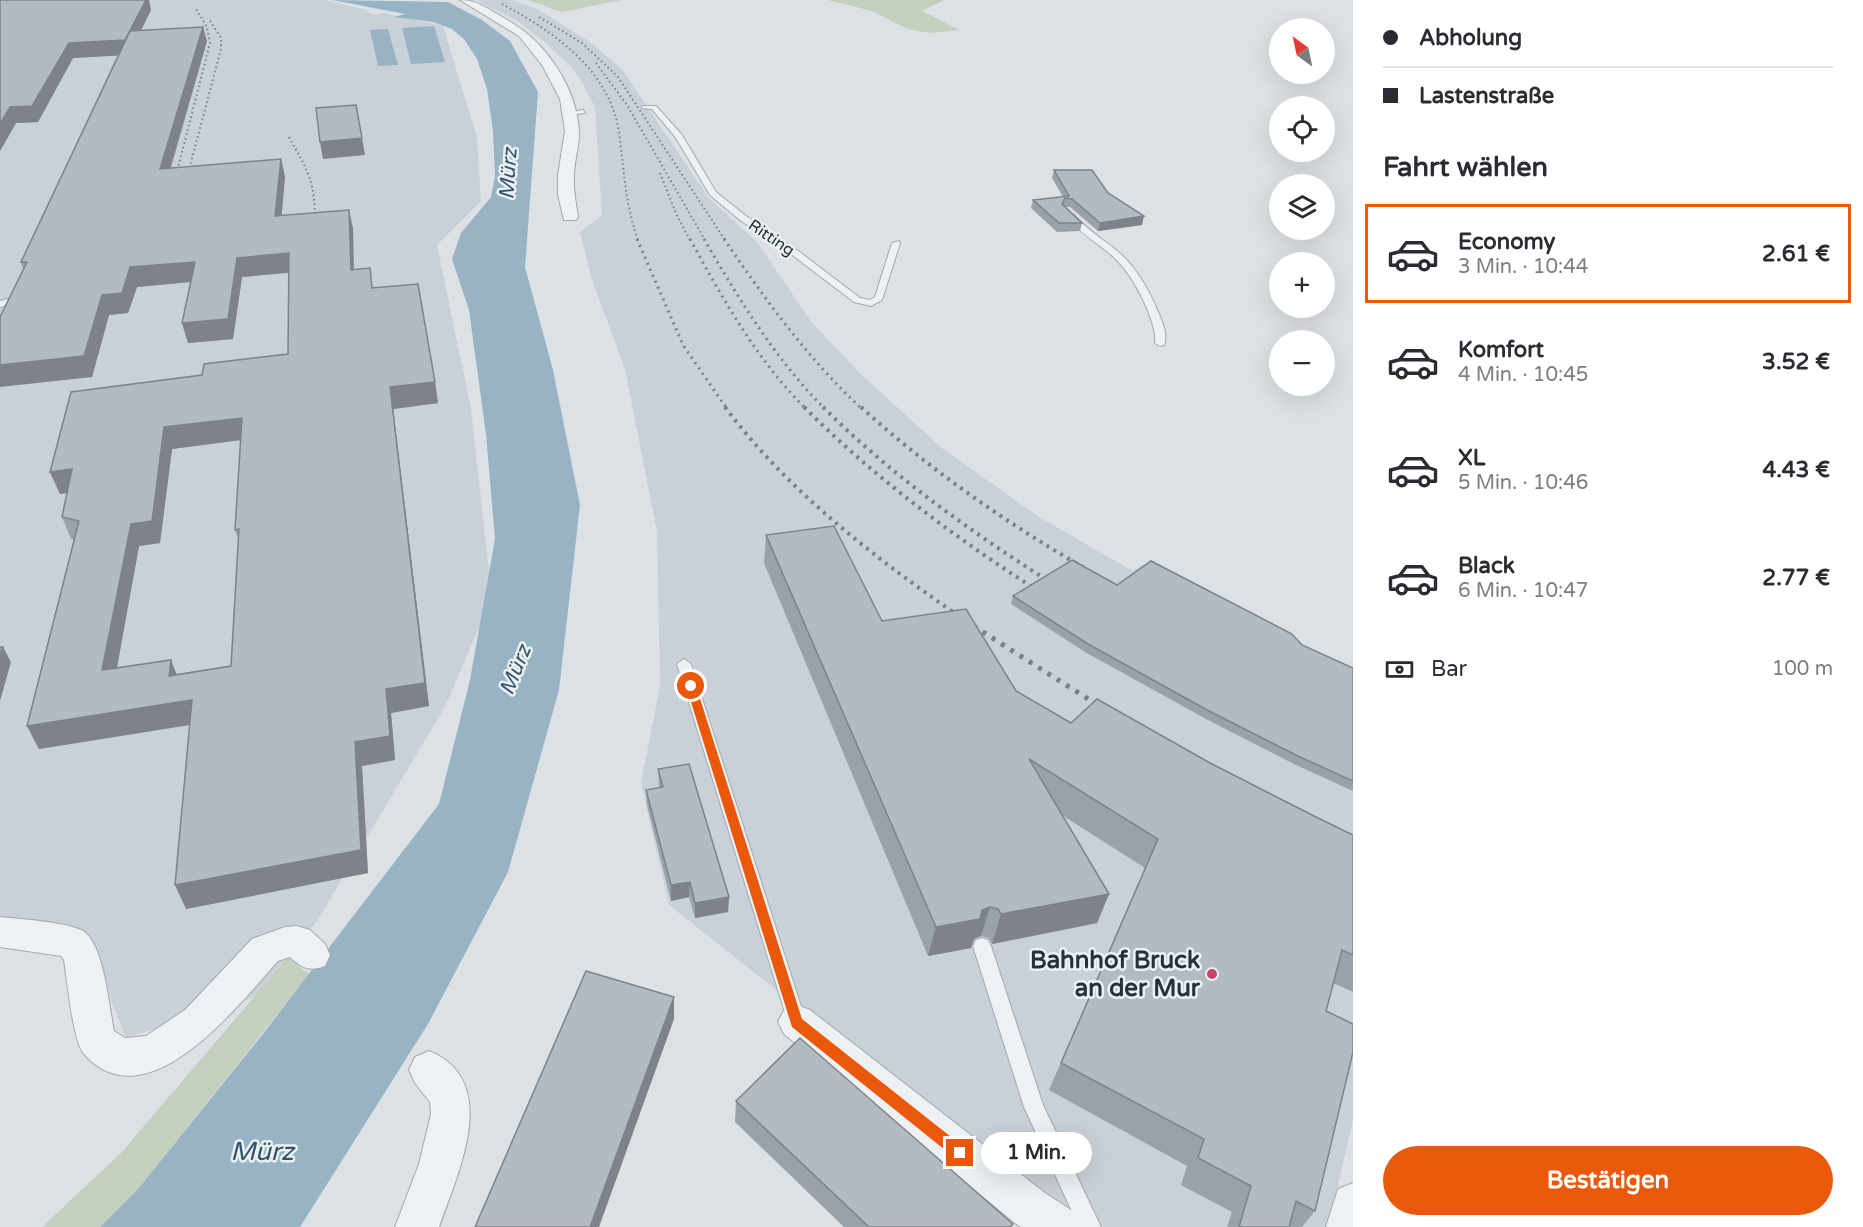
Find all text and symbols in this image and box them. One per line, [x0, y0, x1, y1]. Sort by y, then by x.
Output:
north arrow [1269, 18, 1335, 84]
map controls [1269, 18, 1335, 396]
text: Abholung [1419, 25, 1522, 51]
text: Lastenstraße [1419, 83, 1554, 109]
button: locate [1269, 96, 1335, 162]
water label: Mürz [494, 146, 523, 201]
text: Fahrt wählen [1383, 151, 1548, 184]
button: layers [1269, 174, 1335, 240]
street label: Ritting [745, 215, 798, 261]
icon: car [1386, 227, 1440, 281]
text: Economy [1458, 229, 1555, 255]
text: 2.61 € [1762, 241, 1830, 267]
button: + [1269, 252, 1335, 318]
text: 3 Min. · 10:44 [1458, 255, 1588, 279]
button: − [1269, 330, 1335, 396]
icon: car [1386, 335, 1440, 389]
text: Komfort [1458, 337, 1544, 363]
text: 3.52 € [1762, 349, 1830, 375]
text: 4 Min. · 10:45 [1458, 363, 1588, 387]
icon: car [1386, 443, 1440, 497]
text: XL [1458, 445, 1485, 471]
text: 4.43 € [1763, 457, 1830, 483]
text: 5 Min. · 10:46 [1458, 471, 1588, 495]
icon: car [1386, 551, 1440, 605]
text: Black [1458, 553, 1515, 579]
text: 2.77 € [1762, 565, 1830, 591]
text: 6 Min. · 10:47 [1458, 579, 1588, 603]
water label: Mürz [494, 640, 537, 699]
icon: cash [1383, 653, 1416, 686]
text: Bar [1431, 656, 1467, 682]
text: 100 m [1772, 657, 1833, 681]
route start [677, 672, 704, 699]
place label: Bahnhof Bruck an der Mur [1030, 946, 1201, 1003]
marker: Bahnhof Bruck an der Mur [1205, 967, 1219, 981]
callout: 1 Min. [981, 1132, 1092, 1174]
water label: Mürz [230, 1136, 296, 1167]
route end [946, 1139, 973, 1166]
text: 1 Min. [1007, 1141, 1066, 1165]
button: Bestätigen [1383, 1146, 1833, 1215]

